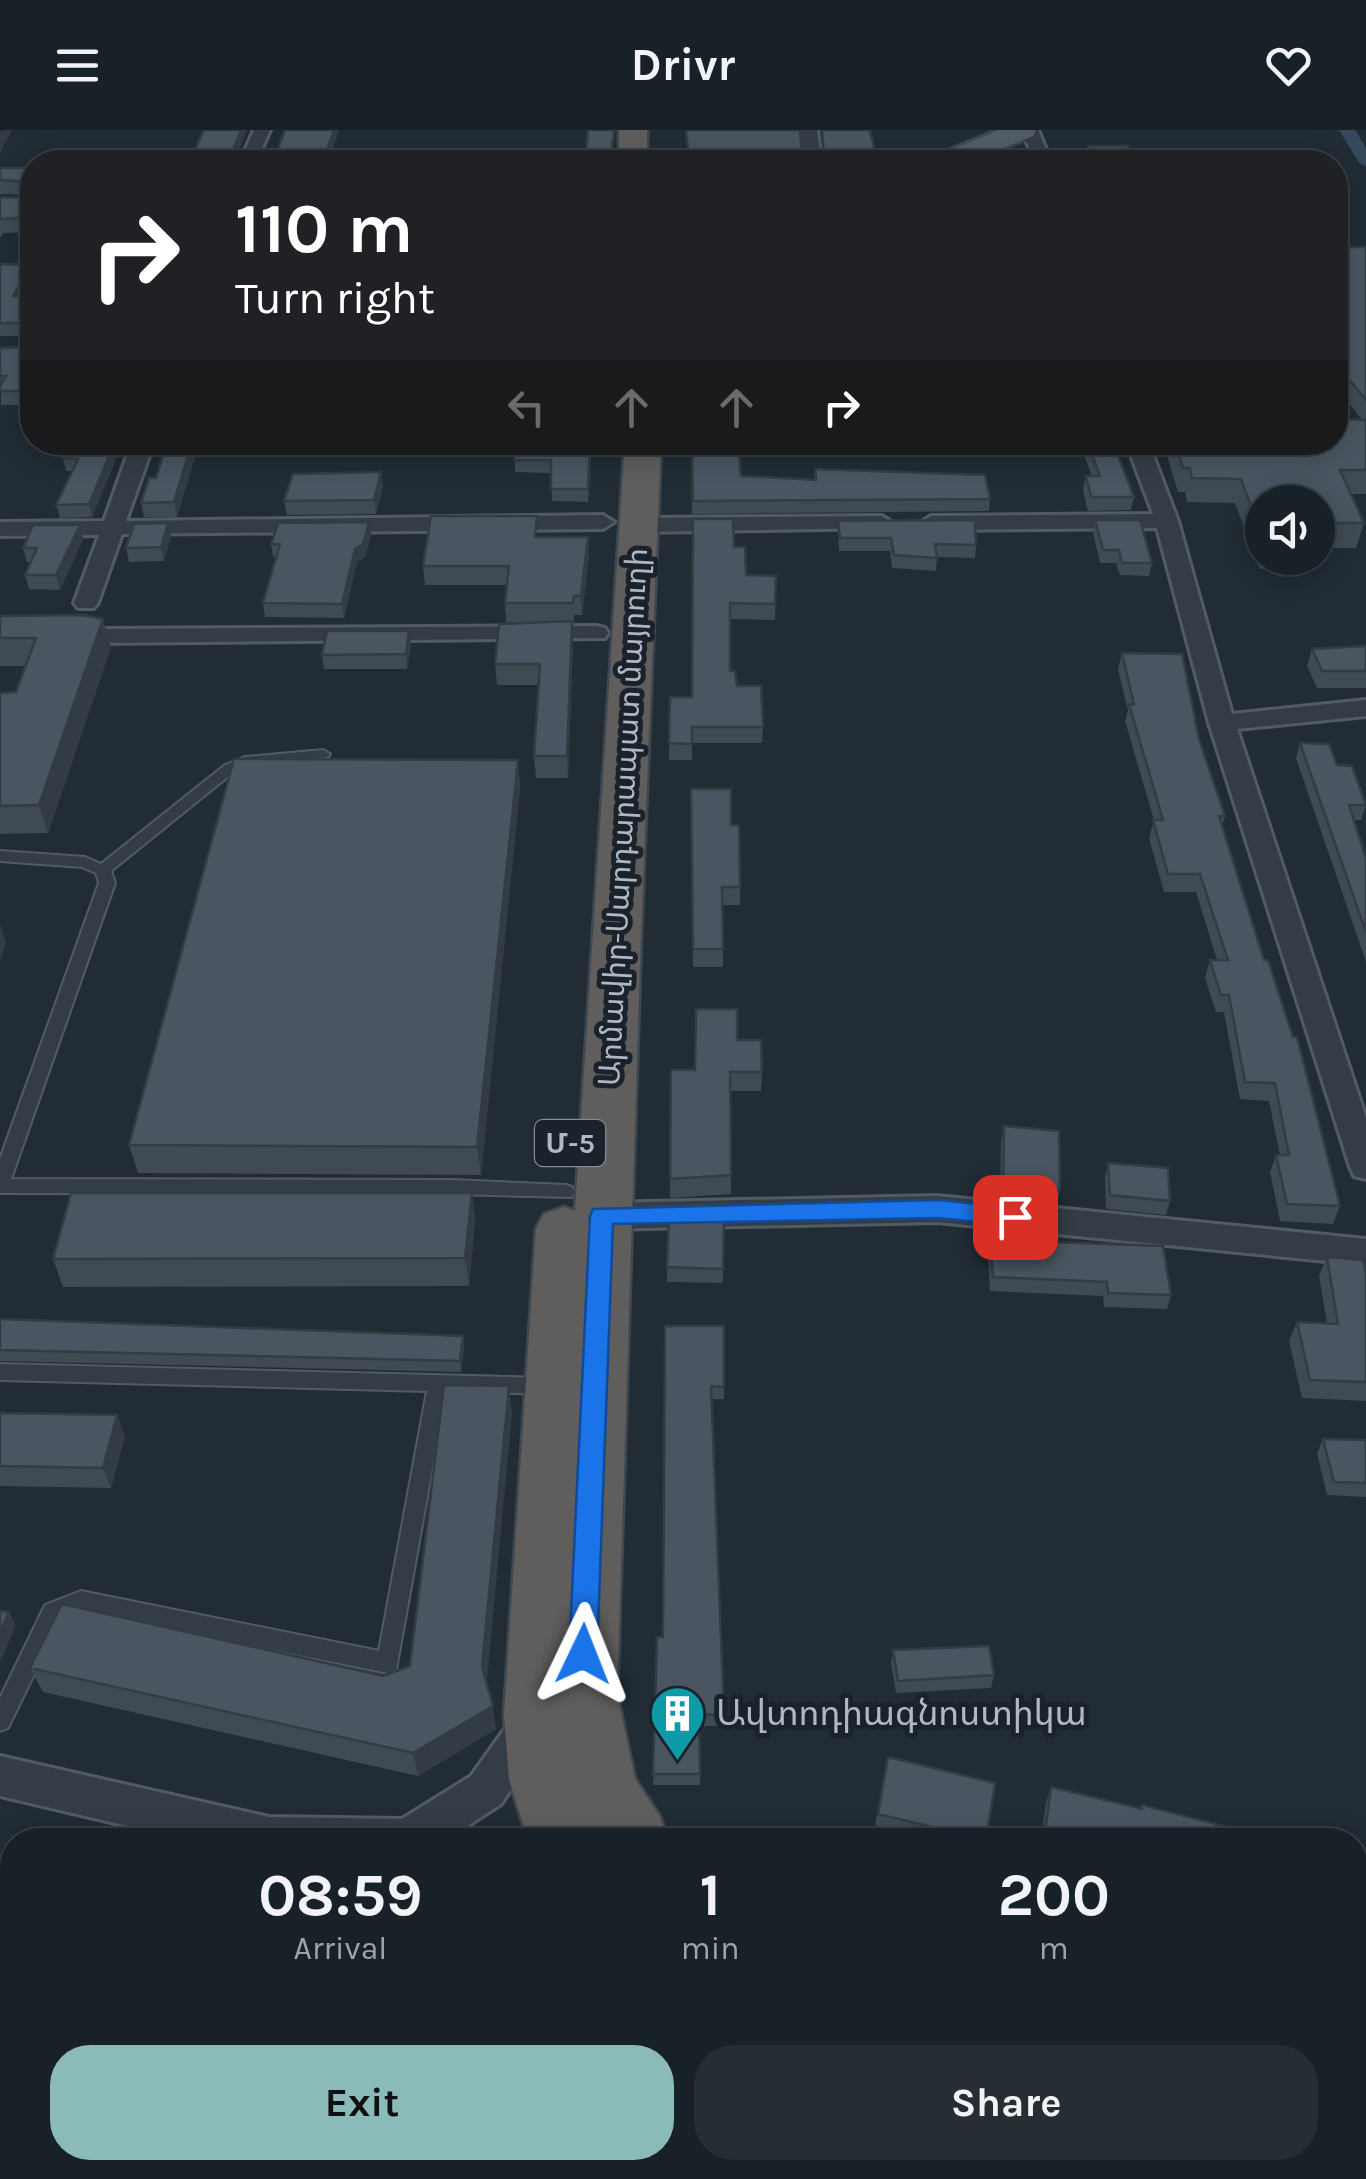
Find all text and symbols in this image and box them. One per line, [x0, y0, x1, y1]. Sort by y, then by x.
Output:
icon: menu [50, 38, 105, 93]
icon: heart [1261, 38, 1316, 93]
text: Drivr [631, 39, 735, 91]
text: 110 m [235, 188, 413, 270]
icon: right [70, 190, 200, 320]
text: Turn right [235, 272, 435, 324]
icon: left [499, 380, 554, 435]
icon: ahead [604, 380, 659, 435]
icon: ahead [709, 380, 764, 435]
icon: right [814, 380, 869, 435]
map controls [1245, 485, 1335, 575]
button: sound [1245, 485, 1335, 575]
street label: Արմավիր-Սարդարապատ մայրուղի [591, 547, 655, 1087]
road number: Մ-5 [535, 1120, 605, 1166]
pin [973, 1175, 1058, 1260]
icon: arrive [988, 1190, 1043, 1245]
position arrow [531, 1602, 635, 1706]
building icon: Ավտոդիագնոստիկա [647, 1683, 707, 1762]
place label: Ավտոդիագնոստիկա [716, 1693, 1087, 1734]
text: 08:59 [258, 1860, 423, 1930]
text: 1 [699, 1860, 721, 1930]
text: 200 [998, 1860, 1110, 1930]
text: Arrival [294, 1930, 387, 1967]
text: min [681, 1930, 740, 1967]
text: m [1039, 1930, 1069, 1967]
button: Exit [50, 2045, 674, 2160]
button: Share [694, 2045, 1318, 2160]

